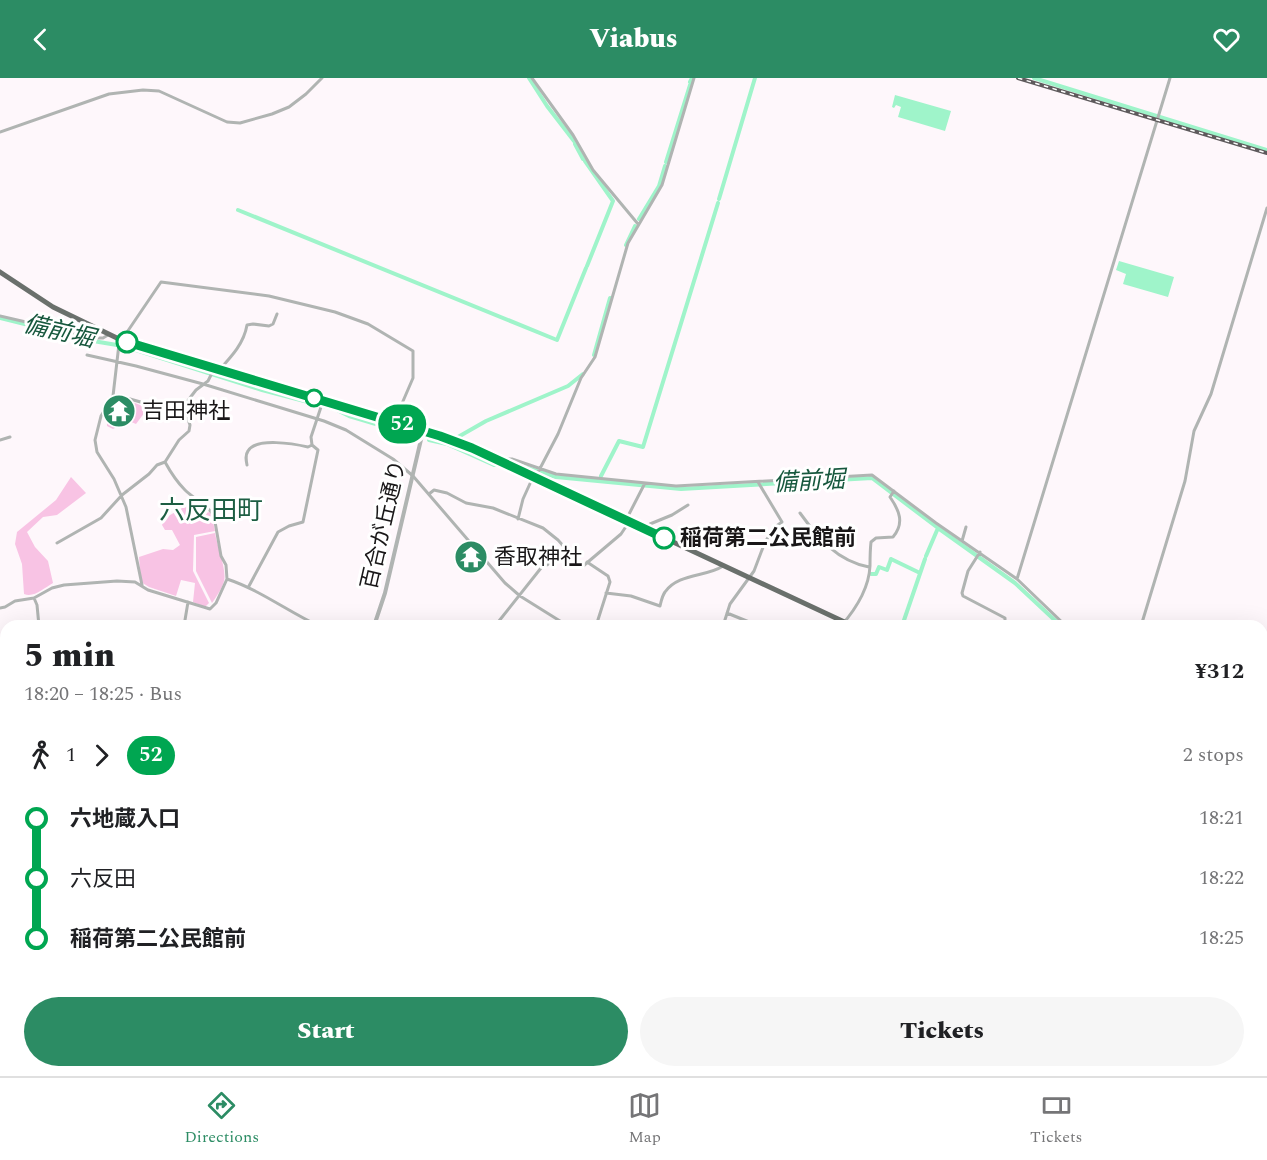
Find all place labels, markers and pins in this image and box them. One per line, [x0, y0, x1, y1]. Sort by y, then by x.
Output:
unlabelled marker [116, 331, 138, 353]
unlabelled marker [305, 389, 323, 407]
temple icon: 吉田神社 [101, 393, 137, 429]
place label: 吉田神社 [142, 395, 230, 428]
place label: 稲荷第二公民館前 [680, 522, 856, 555]
marker: 稲荷第二公民館前 [653, 527, 675, 549]
temple icon: 香取神社 [453, 539, 489, 575]
place label: 香取神社 [494, 541, 582, 574]

